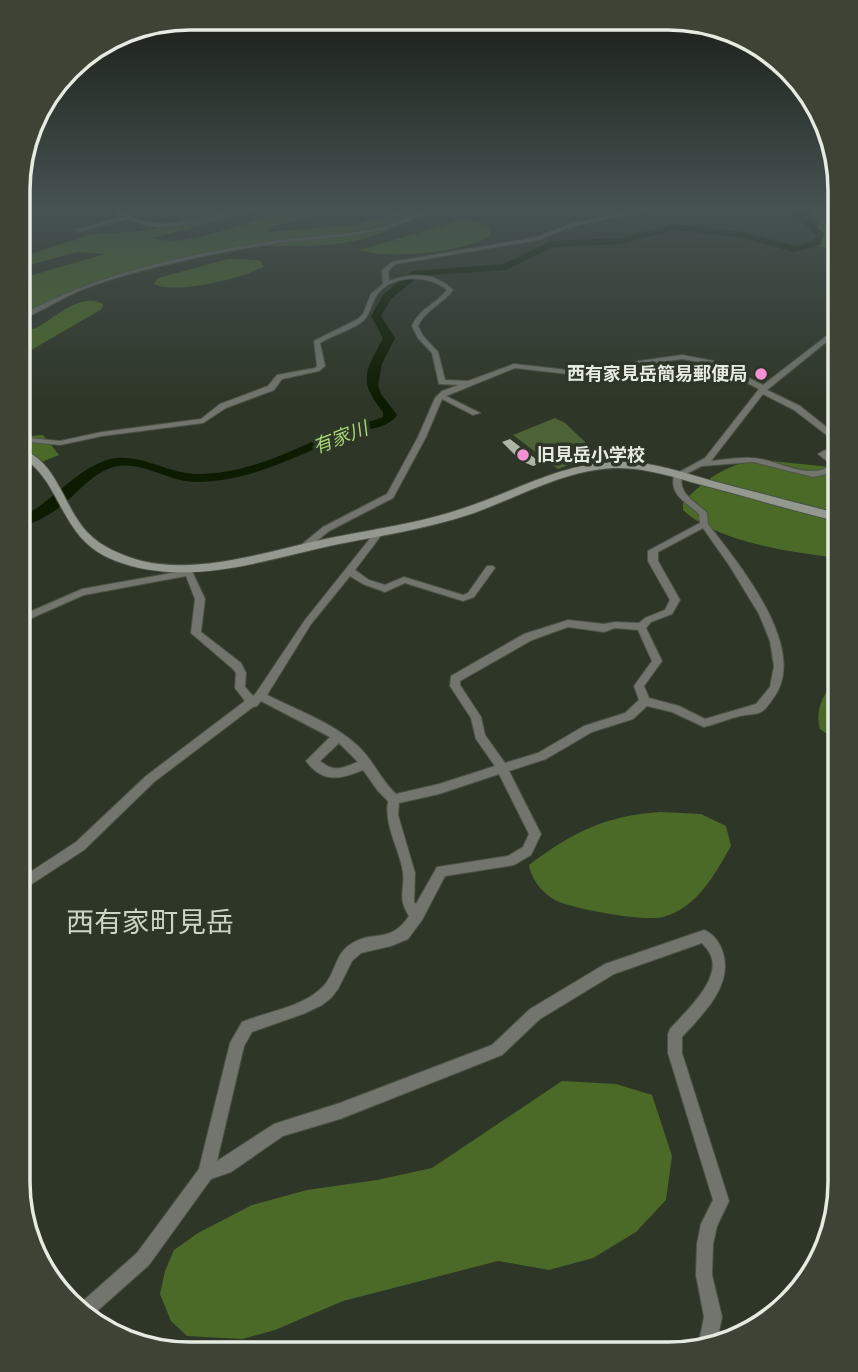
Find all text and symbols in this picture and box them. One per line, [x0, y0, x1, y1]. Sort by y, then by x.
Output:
place label: 西有家見岳簡易郵便局 [567, 361, 747, 386]
marker: 西有家見岳簡易郵便局 [753, 366, 769, 382]
water label: 有家川 [309, 414, 373, 459]
place label: 旧見岳小学校 [537, 442, 645, 467]
marker: 旧見岳小学校 [515, 447, 531, 463]
district label: 西有家町見岳 [66, 903, 234, 941]

